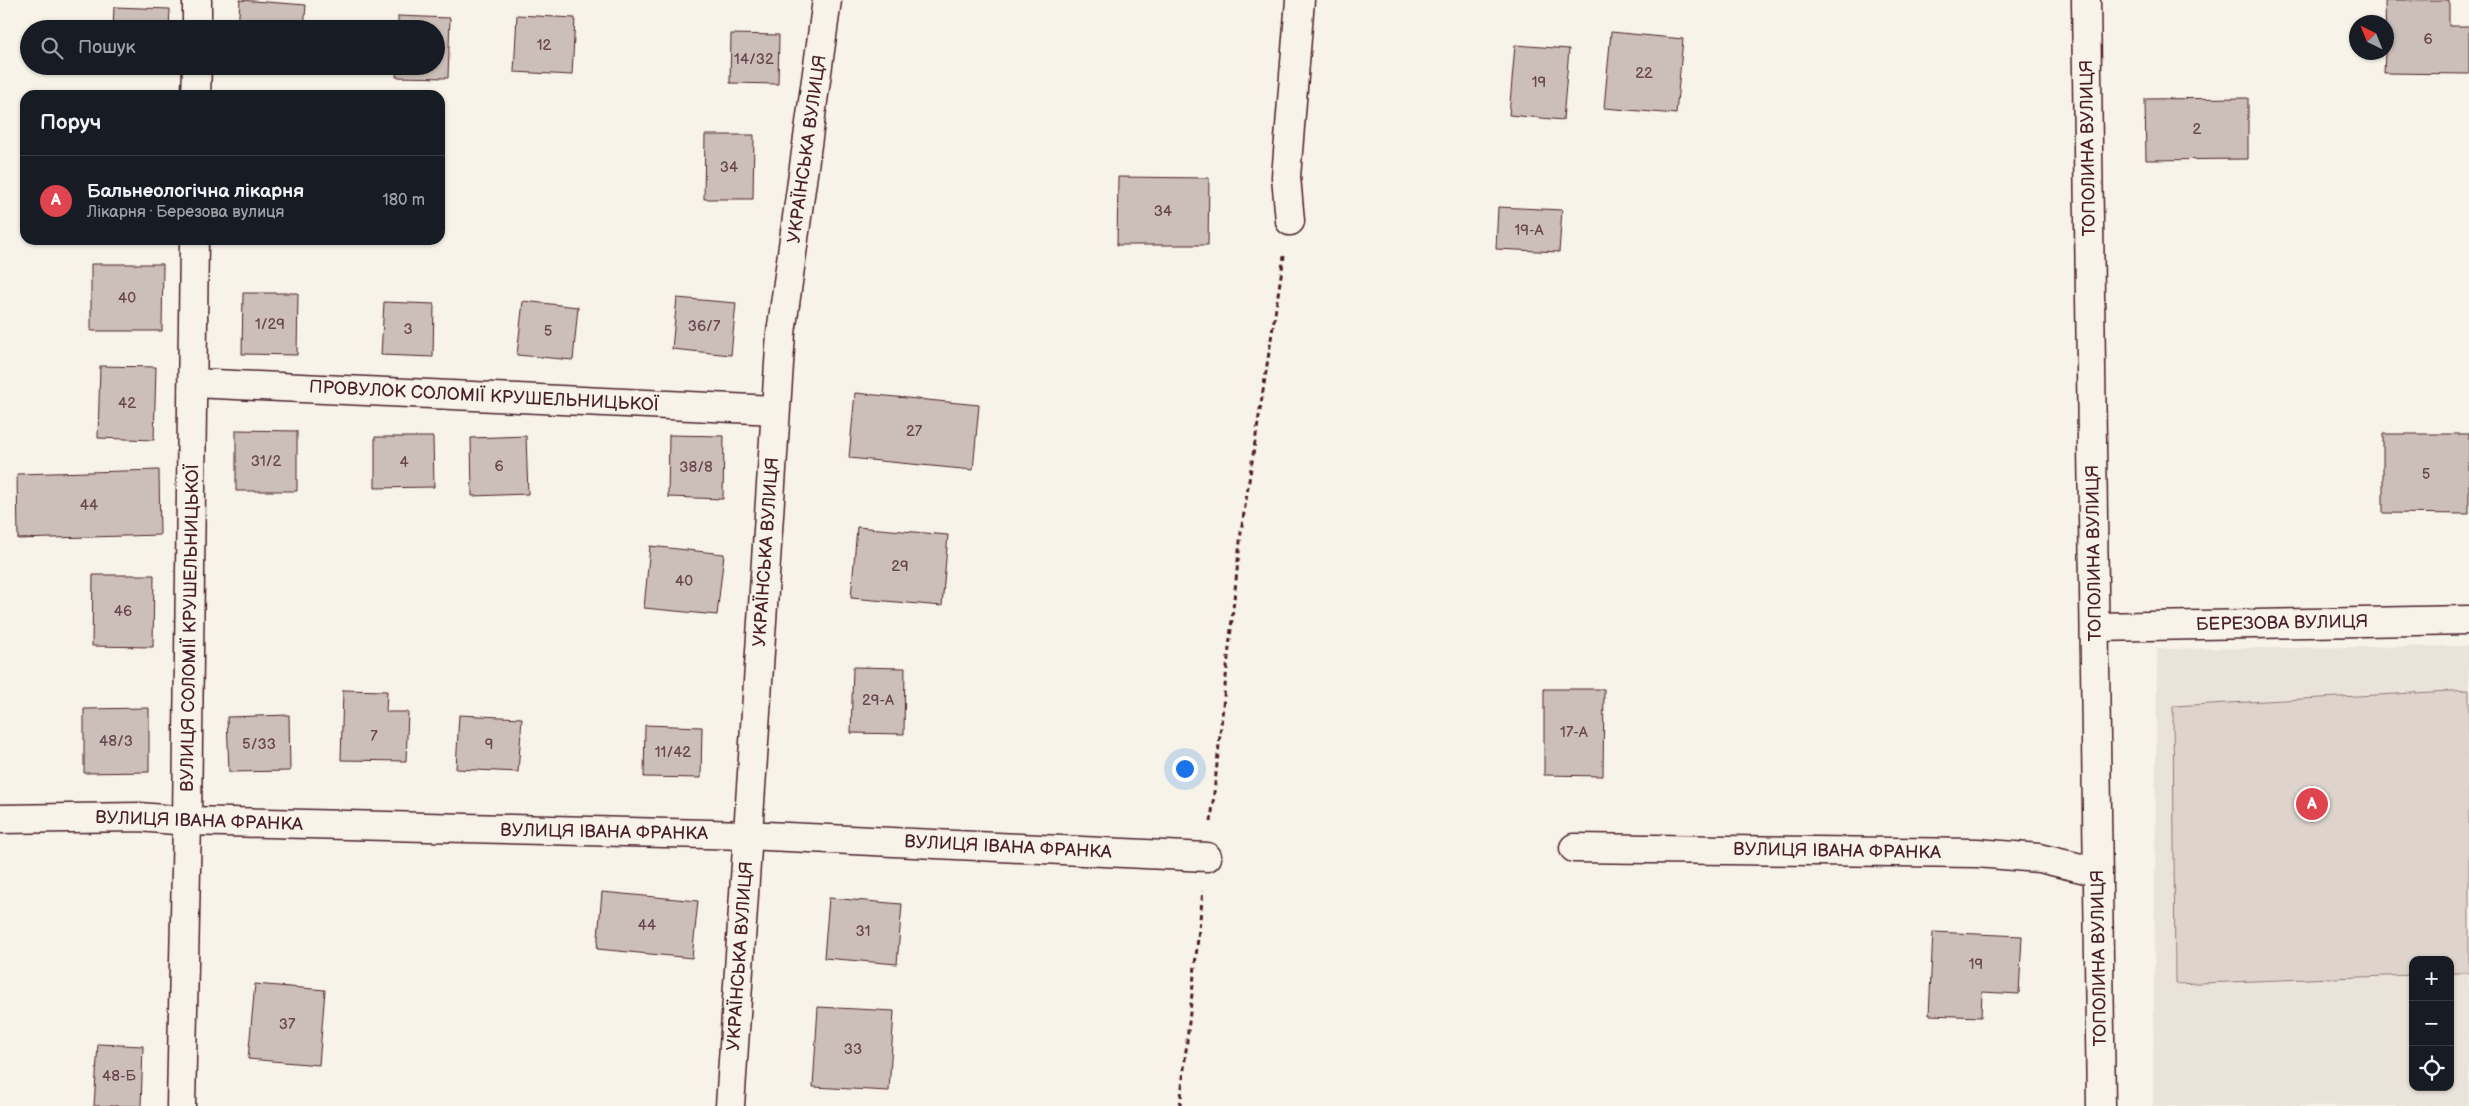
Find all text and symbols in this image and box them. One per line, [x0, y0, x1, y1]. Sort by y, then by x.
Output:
north arrow [2349, 15, 2394, 60]
search box [20, 20, 445, 75]
house number: 6 [2423, 30, 2433, 49]
icon: search [38, 34, 66, 62]
text: Пошук [78, 36, 136, 59]
house number: 12 [537, 36, 551, 55]
house number: 14/32 [734, 50, 774, 69]
street label: УКРАЇНСЬКА ВУЛИЦЯ [782, 53, 831, 245]
street label: ТОПОЛИНА ВУЛИЦЯ [2076, 59, 2100, 237]
house number: 22 [1635, 64, 1653, 83]
house number: 19 [1532, 73, 1546, 92]
text: Поруч [40, 110, 101, 135]
house number: 2 [2193, 120, 2202, 139]
house number: 34 [720, 158, 738, 177]
text: Бальнеологічна лікарня [87, 180, 304, 203]
text: A [51, 191, 61, 210]
text: 180 m [383, 191, 425, 210]
house number: 34 [1154, 202, 1172, 221]
text: Лікарня · Березова вулиця [87, 203, 284, 222]
house number: 19-А [1514, 221, 1544, 240]
house number: 40 [118, 289, 136, 308]
house number: 1/29 [255, 315, 285, 334]
house number: 36/7 [688, 317, 721, 336]
house number: 3 [403, 320, 413, 339]
house number: 5 [544, 322, 552, 341]
street label: ПРОВУЛОК СОЛОМІЇ КРУШЕЛЬНИЦЬКОЇ [309, 375, 660, 416]
house number: 42 [118, 394, 136, 413]
house number: 27 [906, 422, 923, 441]
house number: 31/2 [251, 452, 281, 471]
house number: 4 [399, 453, 409, 472]
street label: УКРАЇНСЬКА ВУЛИЦЯ [748, 456, 783, 648]
house number: 6 [494, 457, 504, 476]
house number: 38/8 [679, 458, 713, 477]
street label: ВУЛИЦЯ СОЛОМІЇ КРУШЕЛЬНИЦЬКОЇ [176, 463, 203, 792]
street label: ТОПОЛИНА ВУЛИЦЯ [2082, 464, 2106, 642]
house number: 5 [2422, 465, 2430, 484]
house number: 44 [80, 496, 98, 515]
house number: 29 [891, 557, 909, 576]
house number: 40 [675, 572, 693, 591]
house number: 46 [114, 602, 132, 621]
street label: БЕРЕЗОВА ВУЛИЦЯ [2196, 611, 2368, 635]
house number: 29-А [862, 691, 895, 710]
house number: 17-А [1560, 723, 1589, 742]
house number: 7 [370, 727, 378, 746]
house number: 48/3 [99, 732, 133, 751]
house number: 5/33 [242, 735, 276, 754]
house number: 9 [485, 735, 493, 754]
house number: 11/42 [655, 743, 691, 762]
your location [1172, 756, 1198, 782]
pin: A [2296, 785, 2328, 823]
street label: ВУЛИЦЯ ІВАНА ФРАНКА [95, 807, 303, 835]
street label: ВУЛИЦЯ ІВАНА ФРАНКА [500, 820, 708, 844]
street label: ВУЛИЦЯ ІВАНА ФРАНКА [904, 831, 1112, 863]
street label: ВУЛИЦЯ ІВАНА ФРАНКА [1733, 839, 1941, 863]
street label: УКРАЇНСЬКА ВУЛИЦЯ [722, 860, 757, 1052]
street label: ТОПОЛИНА ВУЛИЦЯ [2087, 869, 2111, 1047]
house number: 44 [638, 916, 656, 935]
house number: 31 [855, 922, 871, 941]
house number: 19 [1969, 955, 1983, 974]
map controls [2409, 956, 2454, 1091]
button: + [2409, 956, 2454, 1001]
button: − [2409, 1001, 2454, 1046]
house number: 37 [279, 1015, 296, 1034]
house number: 33 [844, 1040, 862, 1059]
button: locate [2409, 1046, 2454, 1091]
house number: 48-Б [102, 1067, 136, 1086]

